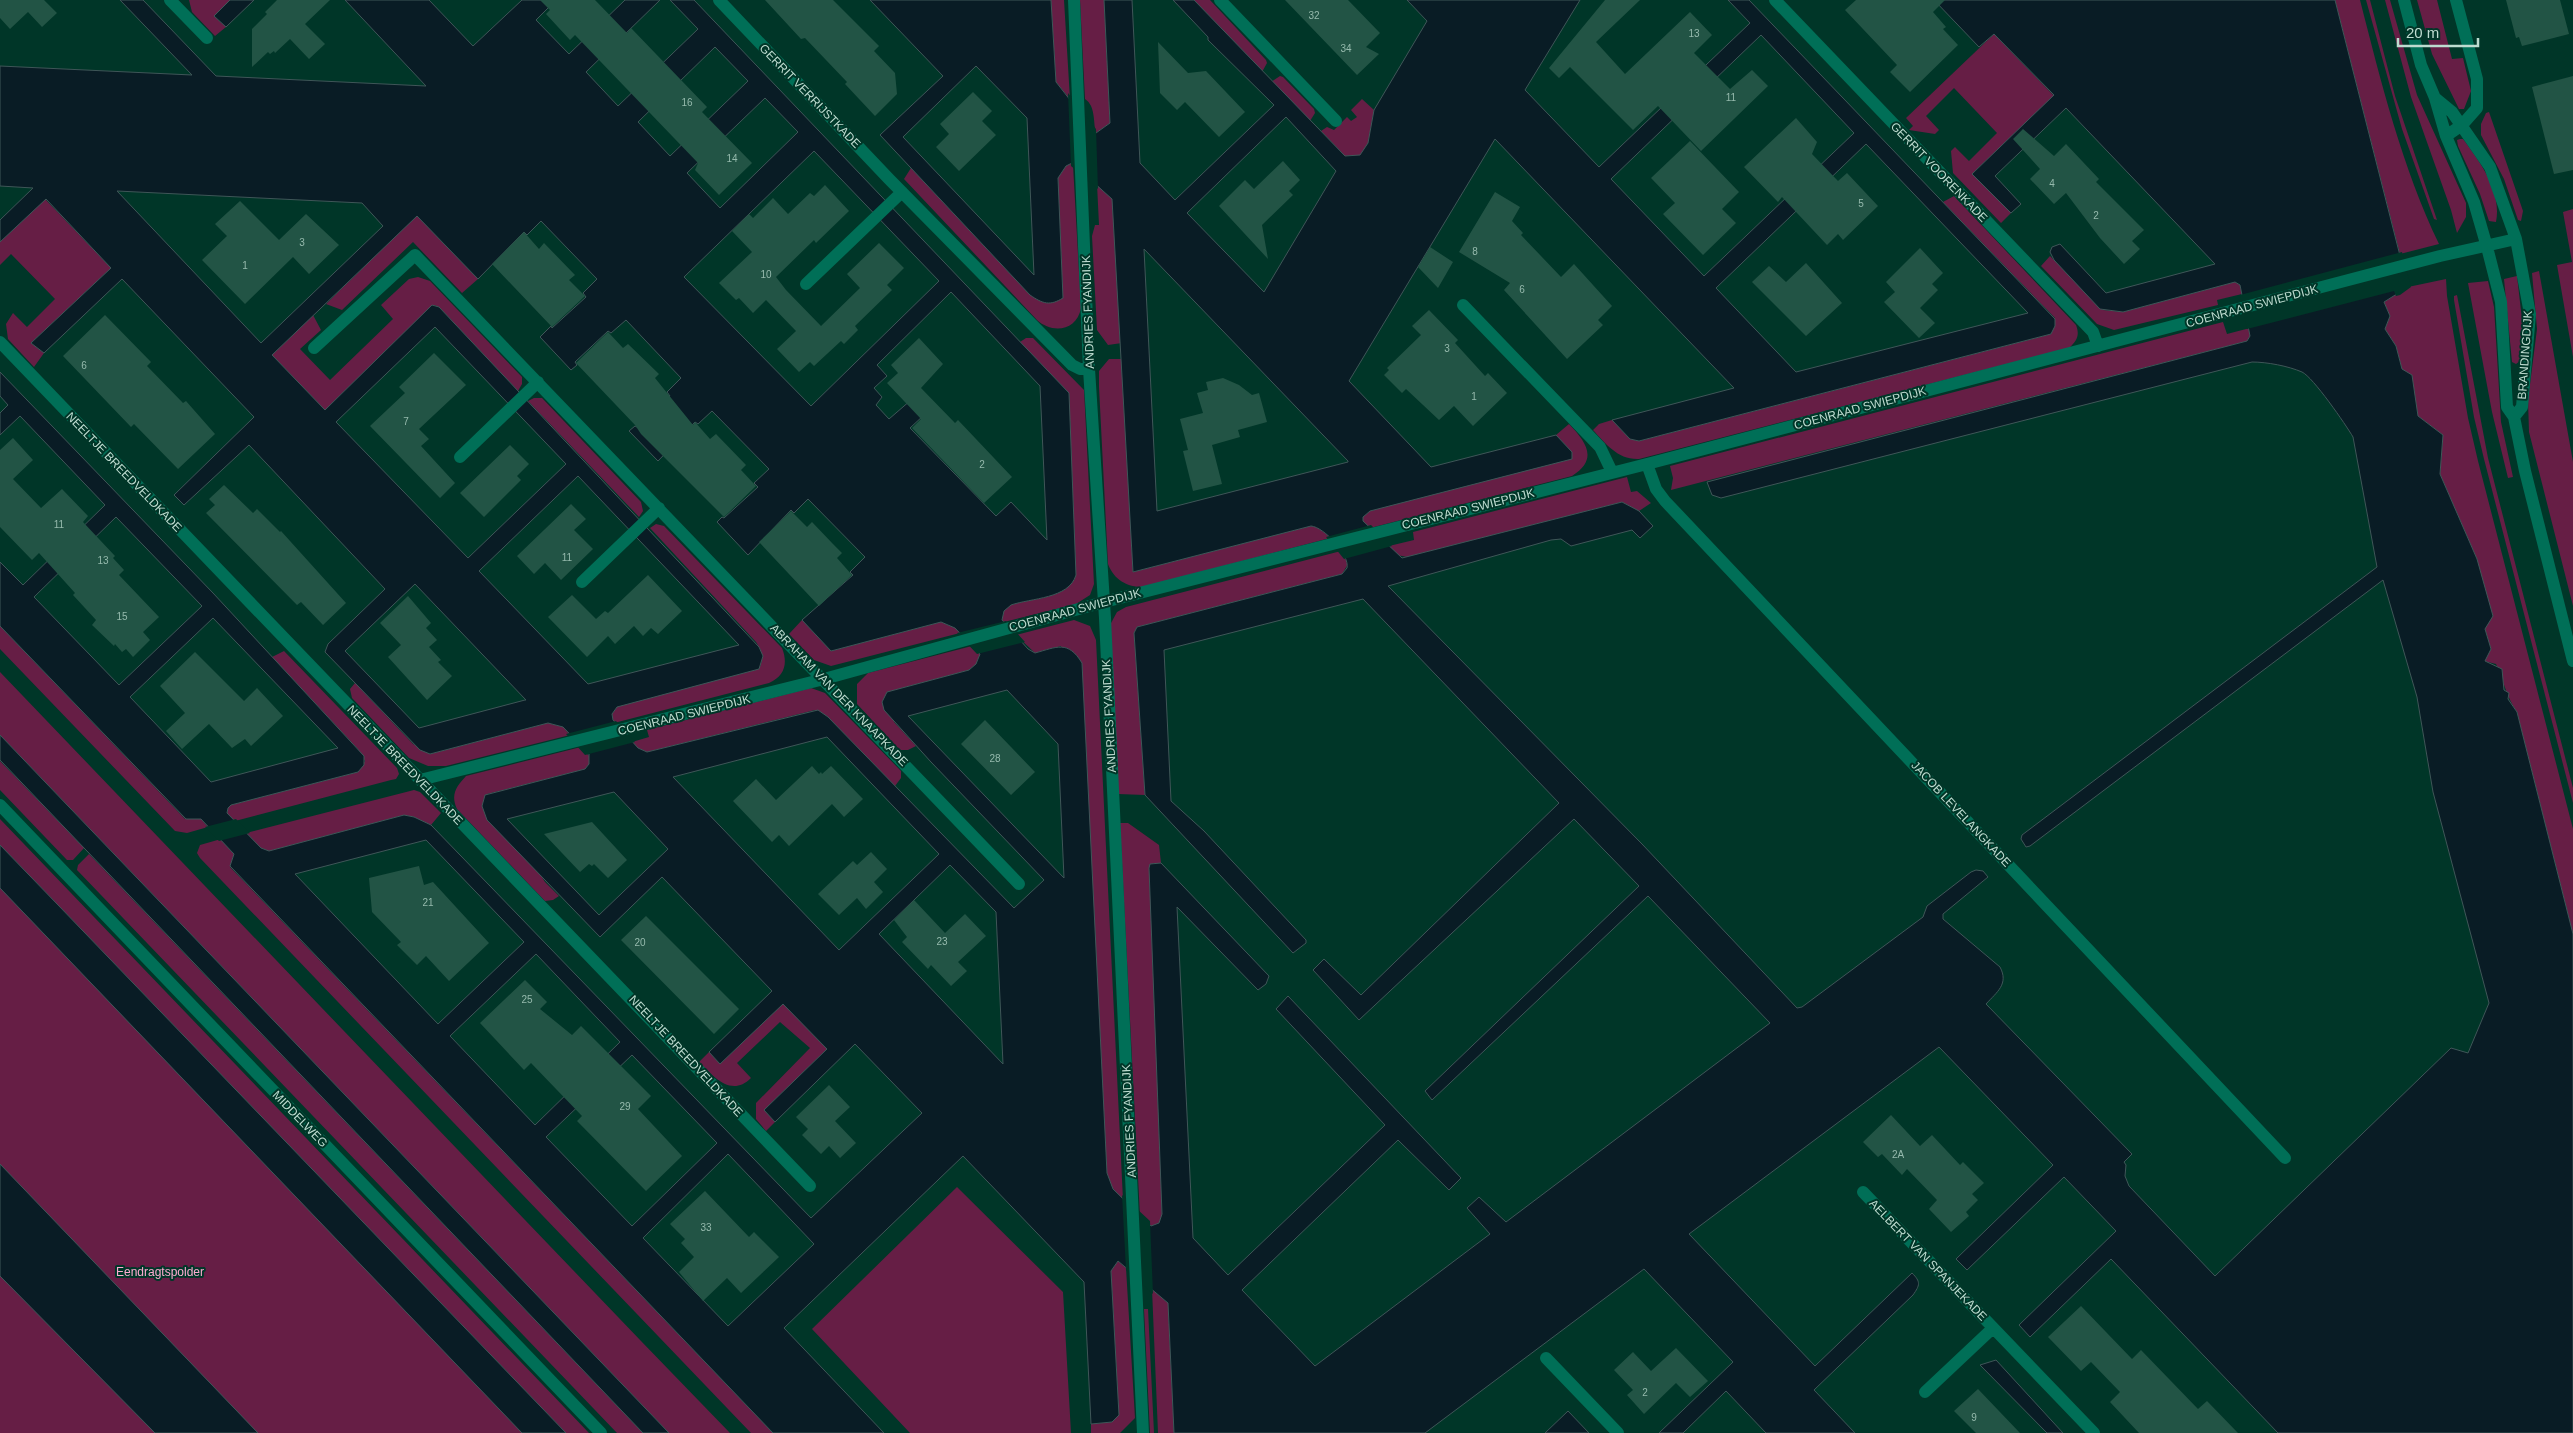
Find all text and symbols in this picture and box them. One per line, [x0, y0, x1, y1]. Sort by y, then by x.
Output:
house number: 32 [1308, 10, 1320, 21]
scale bar [2398, 15, 2478, 47]
text: 20 m [2406, 24, 2439, 41]
house number: 13 [1688, 28, 1700, 39]
street label: GERRIT VERRIJSTKADE [757, 41, 863, 151]
house number: 34 [1340, 43, 1352, 54]
house number: 11 [1726, 92, 1737, 103]
house number: 16 [681, 97, 693, 108]
street label: GERRIT VOORENKADE [1888, 119, 1990, 225]
house number: 14 [726, 153, 738, 164]
house number: 4 [2049, 178, 2055, 189]
house number: 5 [1858, 198, 1864, 209]
house number: 2 [2093, 210, 2099, 221]
house number: 3 [299, 237, 305, 248]
house number: 8 [1472, 246, 1478, 257]
street label: ANDRIES FYANDIJK [1079, 255, 1097, 369]
house number: 1 [242, 260, 248, 271]
house number: 10 [760, 269, 772, 280]
street label: COENRAAD SWIEPDIJK [2184, 282, 2320, 330]
house number: 6 [1519, 284, 1525, 295]
street label: BRANDINGDIJK [2515, 310, 2535, 400]
house number: 3 [1444, 343, 1450, 354]
house number: 6 [81, 360, 87, 371]
street label: COENRAAD SWIEPDIJK [1792, 384, 1928, 432]
house number: 1 [1471, 391, 1477, 402]
street label: NEELTJE BREEDVELDKADE [63, 409, 185, 535]
house number: 7 [403, 416, 409, 427]
house number: 2 [979, 459, 985, 470]
street label: COENRAAD SWIEPDIJK [1400, 486, 1536, 532]
house number: 11 [54, 519, 65, 530]
house number: 11 [562, 552, 573, 563]
house number: 13 [97, 555, 109, 566]
street label: COENRAAD SWIEPDIJK [1007, 586, 1143, 634]
house number: 15 [116, 611, 128, 622]
street label: ABRAHAM VAN DER KNAAPKADE [767, 621, 911, 769]
street label: ANDRIES FYANDIJK [1099, 659, 1119, 773]
street label: COENRAAD SWIEPDIJK [616, 692, 752, 738]
street label: NEELTJE BREEDVELDKADE [344, 702, 466, 828]
house number: 28 [989, 753, 1001, 764]
street label: JACOB LEVELANGKADE [1908, 758, 2014, 870]
house number: 21 [422, 897, 434, 908]
house number: 23 [936, 936, 948, 947]
house number: 20 [634, 937, 646, 948]
street label: NEELTJE BREEDVELDKADE [626, 993, 746, 1119]
house number: 25 [521, 994, 533, 1005]
street label: ANDRIES FYANDIJK [1119, 1064, 1139, 1178]
street label: MIDDELWEG [270, 1088, 330, 1150]
house number: 29 [619, 1101, 631, 1112]
house number: 2A [1892, 1149, 1904, 1160]
street label: AELBERT VAN SPANJEKADE [1866, 1196, 1990, 1324]
house number: 33 [700, 1222, 712, 1233]
park label: Eendragtspolder [116, 1265, 204, 1279]
house number: 2 [1642, 1387, 1648, 1398]
house number: 9 [1971, 1412, 1977, 1423]

